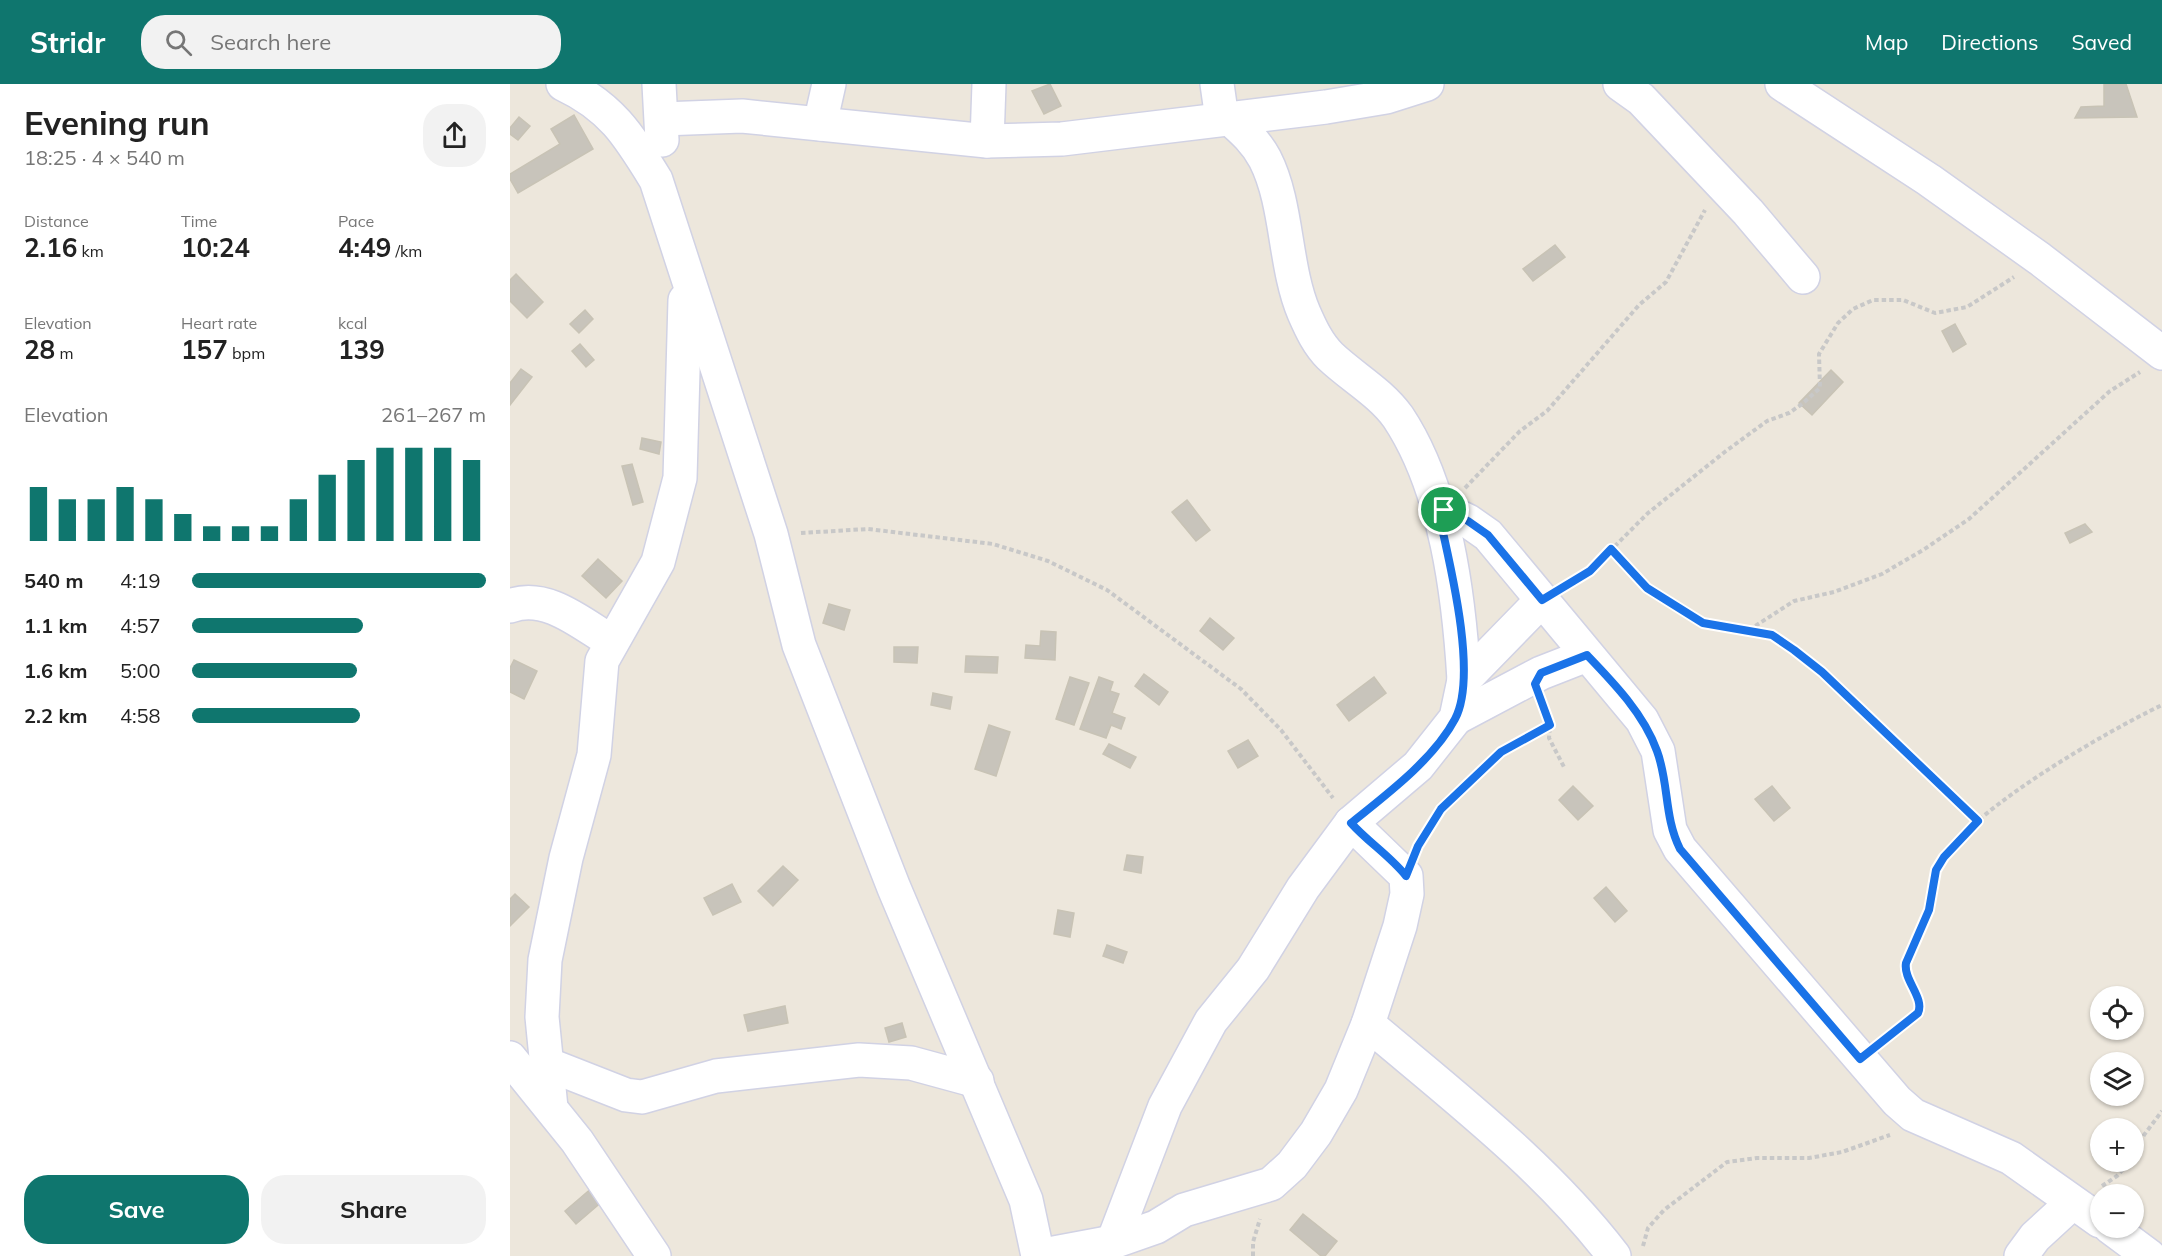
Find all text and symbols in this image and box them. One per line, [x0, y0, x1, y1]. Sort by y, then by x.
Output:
search box [141, 15, 561, 69]
text: Stridr [30, 25, 105, 60]
icon: search [162, 26, 195, 59]
text: Search here [210, 28, 331, 56]
text: Map [1865, 29, 1908, 55]
text: Directions [1941, 29, 2038, 55]
text: Saved [2071, 29, 2132, 55]
text: Evening run [24, 102, 210, 143]
button: share [423, 104, 486, 167]
text: 18:25 · 4 × 540 m [24, 145, 185, 170]
text: Distance [24, 211, 89, 231]
text: Time [181, 211, 217, 231]
text: Pace [338, 211, 374, 231]
text: 2.16 [24, 231, 77, 264]
text: 10:24 [181, 231, 250, 264]
text: 4:49 [338, 231, 391, 264]
text: km [77, 241, 104, 261]
text: /km [391, 241, 422, 261]
text: Elevation [24, 313, 92, 333]
text: Heart rate [181, 313, 257, 333]
text: kcal [338, 313, 367, 333]
text: 28 [24, 333, 55, 366]
text: 157 [181, 333, 228, 366]
text: 139 [338, 333, 385, 366]
text: m [55, 343, 73, 363]
text: bpm [228, 343, 265, 363]
text: Elevation [24, 402, 109, 427]
text: 261–267 m [381, 402, 486, 427]
pin [1418, 484, 1469, 535]
icon: arrive [1427, 493, 1460, 526]
text: 540 m [24, 568, 83, 593]
text: 4:19 [120, 568, 161, 593]
text: 1.1 km [24, 613, 87, 638]
text: 4:57 [120, 613, 161, 638]
text: 1.6 km [24, 658, 87, 683]
text: 5:00 [120, 658, 161, 683]
text: 2.2 km [24, 703, 87, 728]
text: 4:58 [120, 703, 161, 728]
map controls [2090, 986, 2144, 1238]
button: locate [2090, 986, 2144, 1040]
button: layers [2090, 1052, 2144, 1106]
button: + [2090, 1118, 2144, 1172]
button: Save [24, 1175, 249, 1244]
button: Share [261, 1175, 486, 1244]
button: − [2090, 1184, 2144, 1238]

